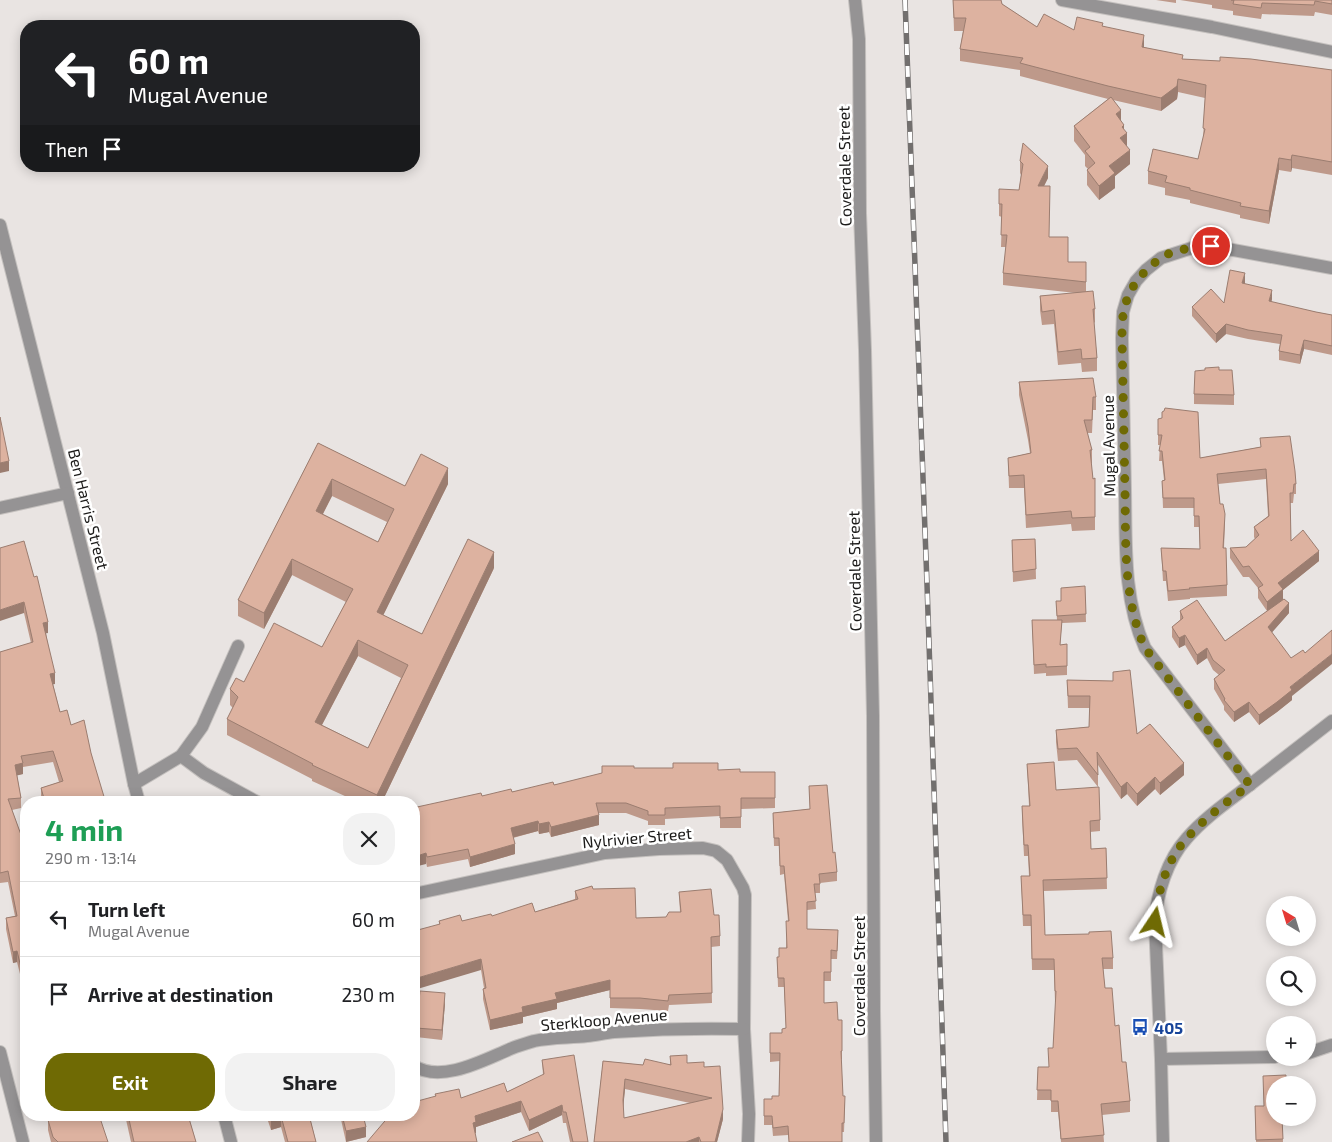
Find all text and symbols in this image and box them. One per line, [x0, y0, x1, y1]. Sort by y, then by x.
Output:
text: 60 m [128, 39, 209, 81]
icon: left [45, 40, 110, 105]
text: Mugal Avenue [128, 81, 268, 107]
street label: Coverdale Street [833, 105, 855, 227]
icon: arrive [98, 135, 126, 163]
text: Then [45, 138, 88, 161]
pin [1190, 225, 1232, 267]
icon: arrive [1197, 232, 1225, 260]
street label: Mugal Avenue [1098, 395, 1118, 497]
street label: Ben Harris Street [65, 447, 113, 571]
street label: Coverdale Street [843, 510, 865, 632]
text: 4 min [45, 811, 123, 847]
button: close [343, 813, 395, 865]
street label: Nylrivier Street [581, 823, 693, 851]
text: 290 m · 13:14 [45, 848, 137, 867]
position arrow [1128, 895, 1180, 947]
north arrow [1266, 896, 1316, 946]
map controls [1266, 896, 1316, 1126]
text: Turn left [88, 898, 165, 921]
icon: left [45, 905, 73, 933]
text: 60 m [352, 908, 395, 931]
street label: Coverdale Street [849, 916, 868, 1036]
text: Mugal Avenue [88, 921, 190, 940]
button: search [1266, 956, 1316, 1006]
icon: arrive [45, 980, 73, 1008]
text: Arrive at destination [88, 983, 273, 1006]
text: 230 m [341, 983, 395, 1006]
street label: Sterkloop Avenue [540, 1004, 668, 1034]
button: + [1266, 1016, 1316, 1066]
bus stop icon: 405 [1130, 1017, 1150, 1037]
place label: 405 [1154, 1018, 1183, 1037]
button: Exit [45, 1053, 215, 1111]
button: Share [225, 1053, 395, 1111]
button: − [1266, 1076, 1316, 1126]

